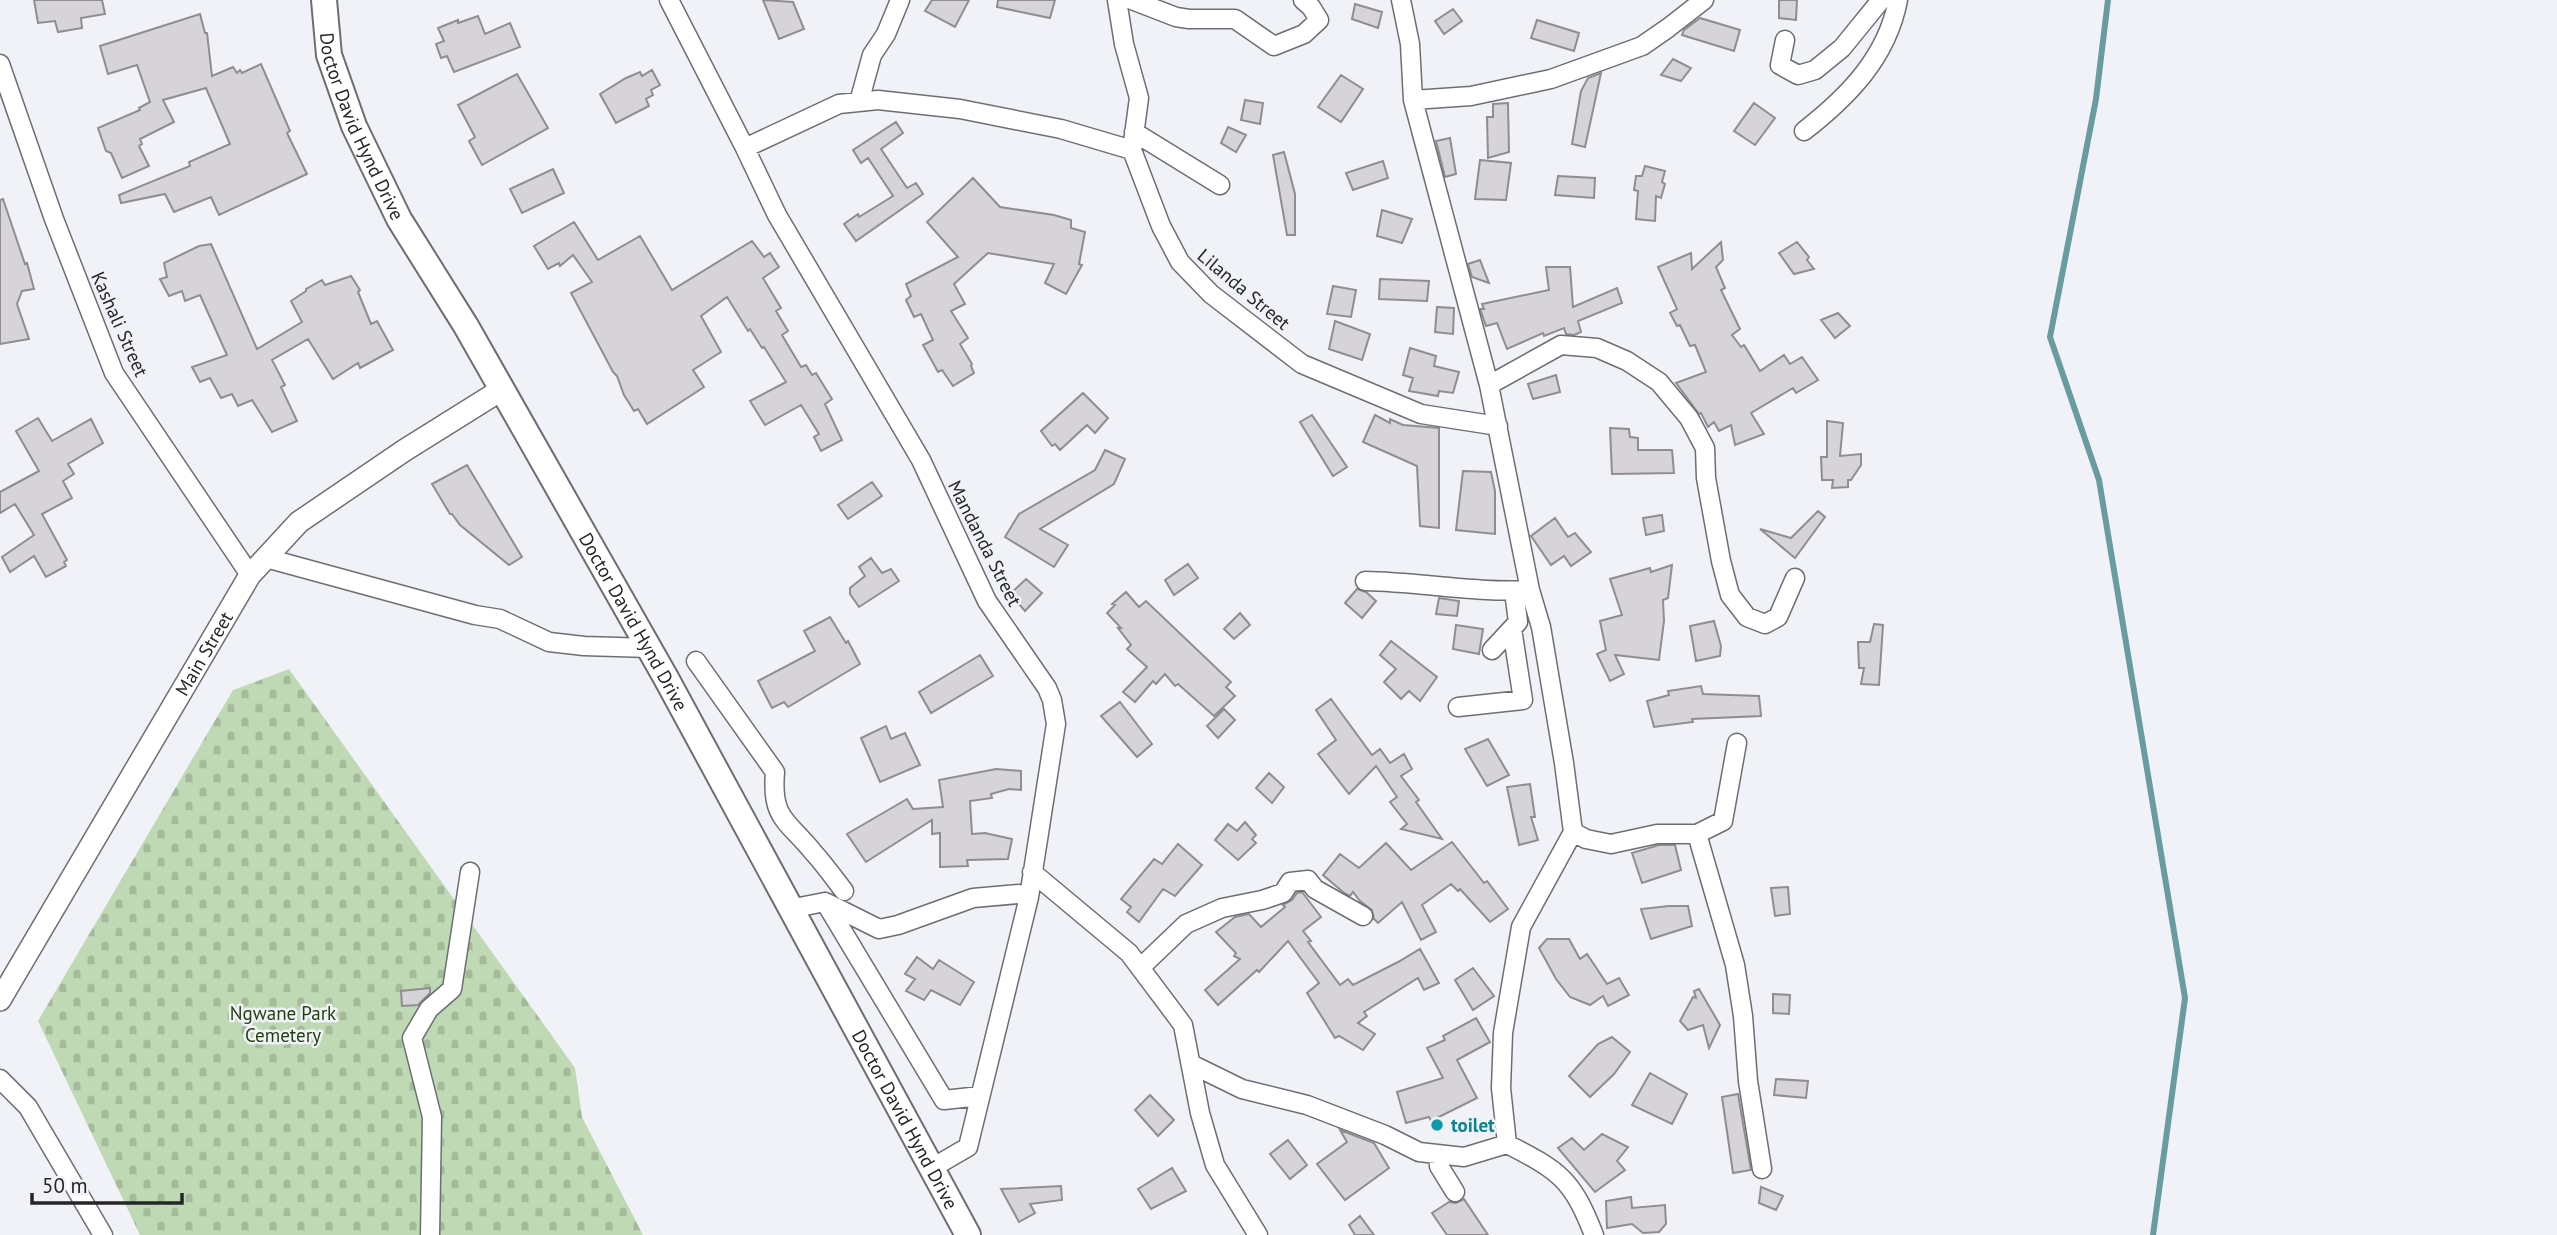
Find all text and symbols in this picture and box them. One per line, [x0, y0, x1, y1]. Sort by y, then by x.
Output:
street label: Doctor David Hynd Drive [315, 31, 410, 224]
street label: Lilanda Street [1193, 243, 1296, 335]
street label: Kashali Street [86, 268, 154, 381]
street label: Mandanda Street [943, 476, 1027, 610]
street label: Doctor David Hynd Drive [574, 528, 693, 715]
street label: Main Street [170, 607, 238, 700]
park label: Ngwane Park Cemetery [230, 1001, 336, 1047]
street label: Doctor David Hynd Drive [847, 1025, 964, 1213]
place label: toilet [1451, 1113, 1495, 1137]
marker: toilet [1429, 1117, 1445, 1133]
scale bar [32, 1162, 182, 1206]
text: 50 m [42, 1172, 88, 1199]

